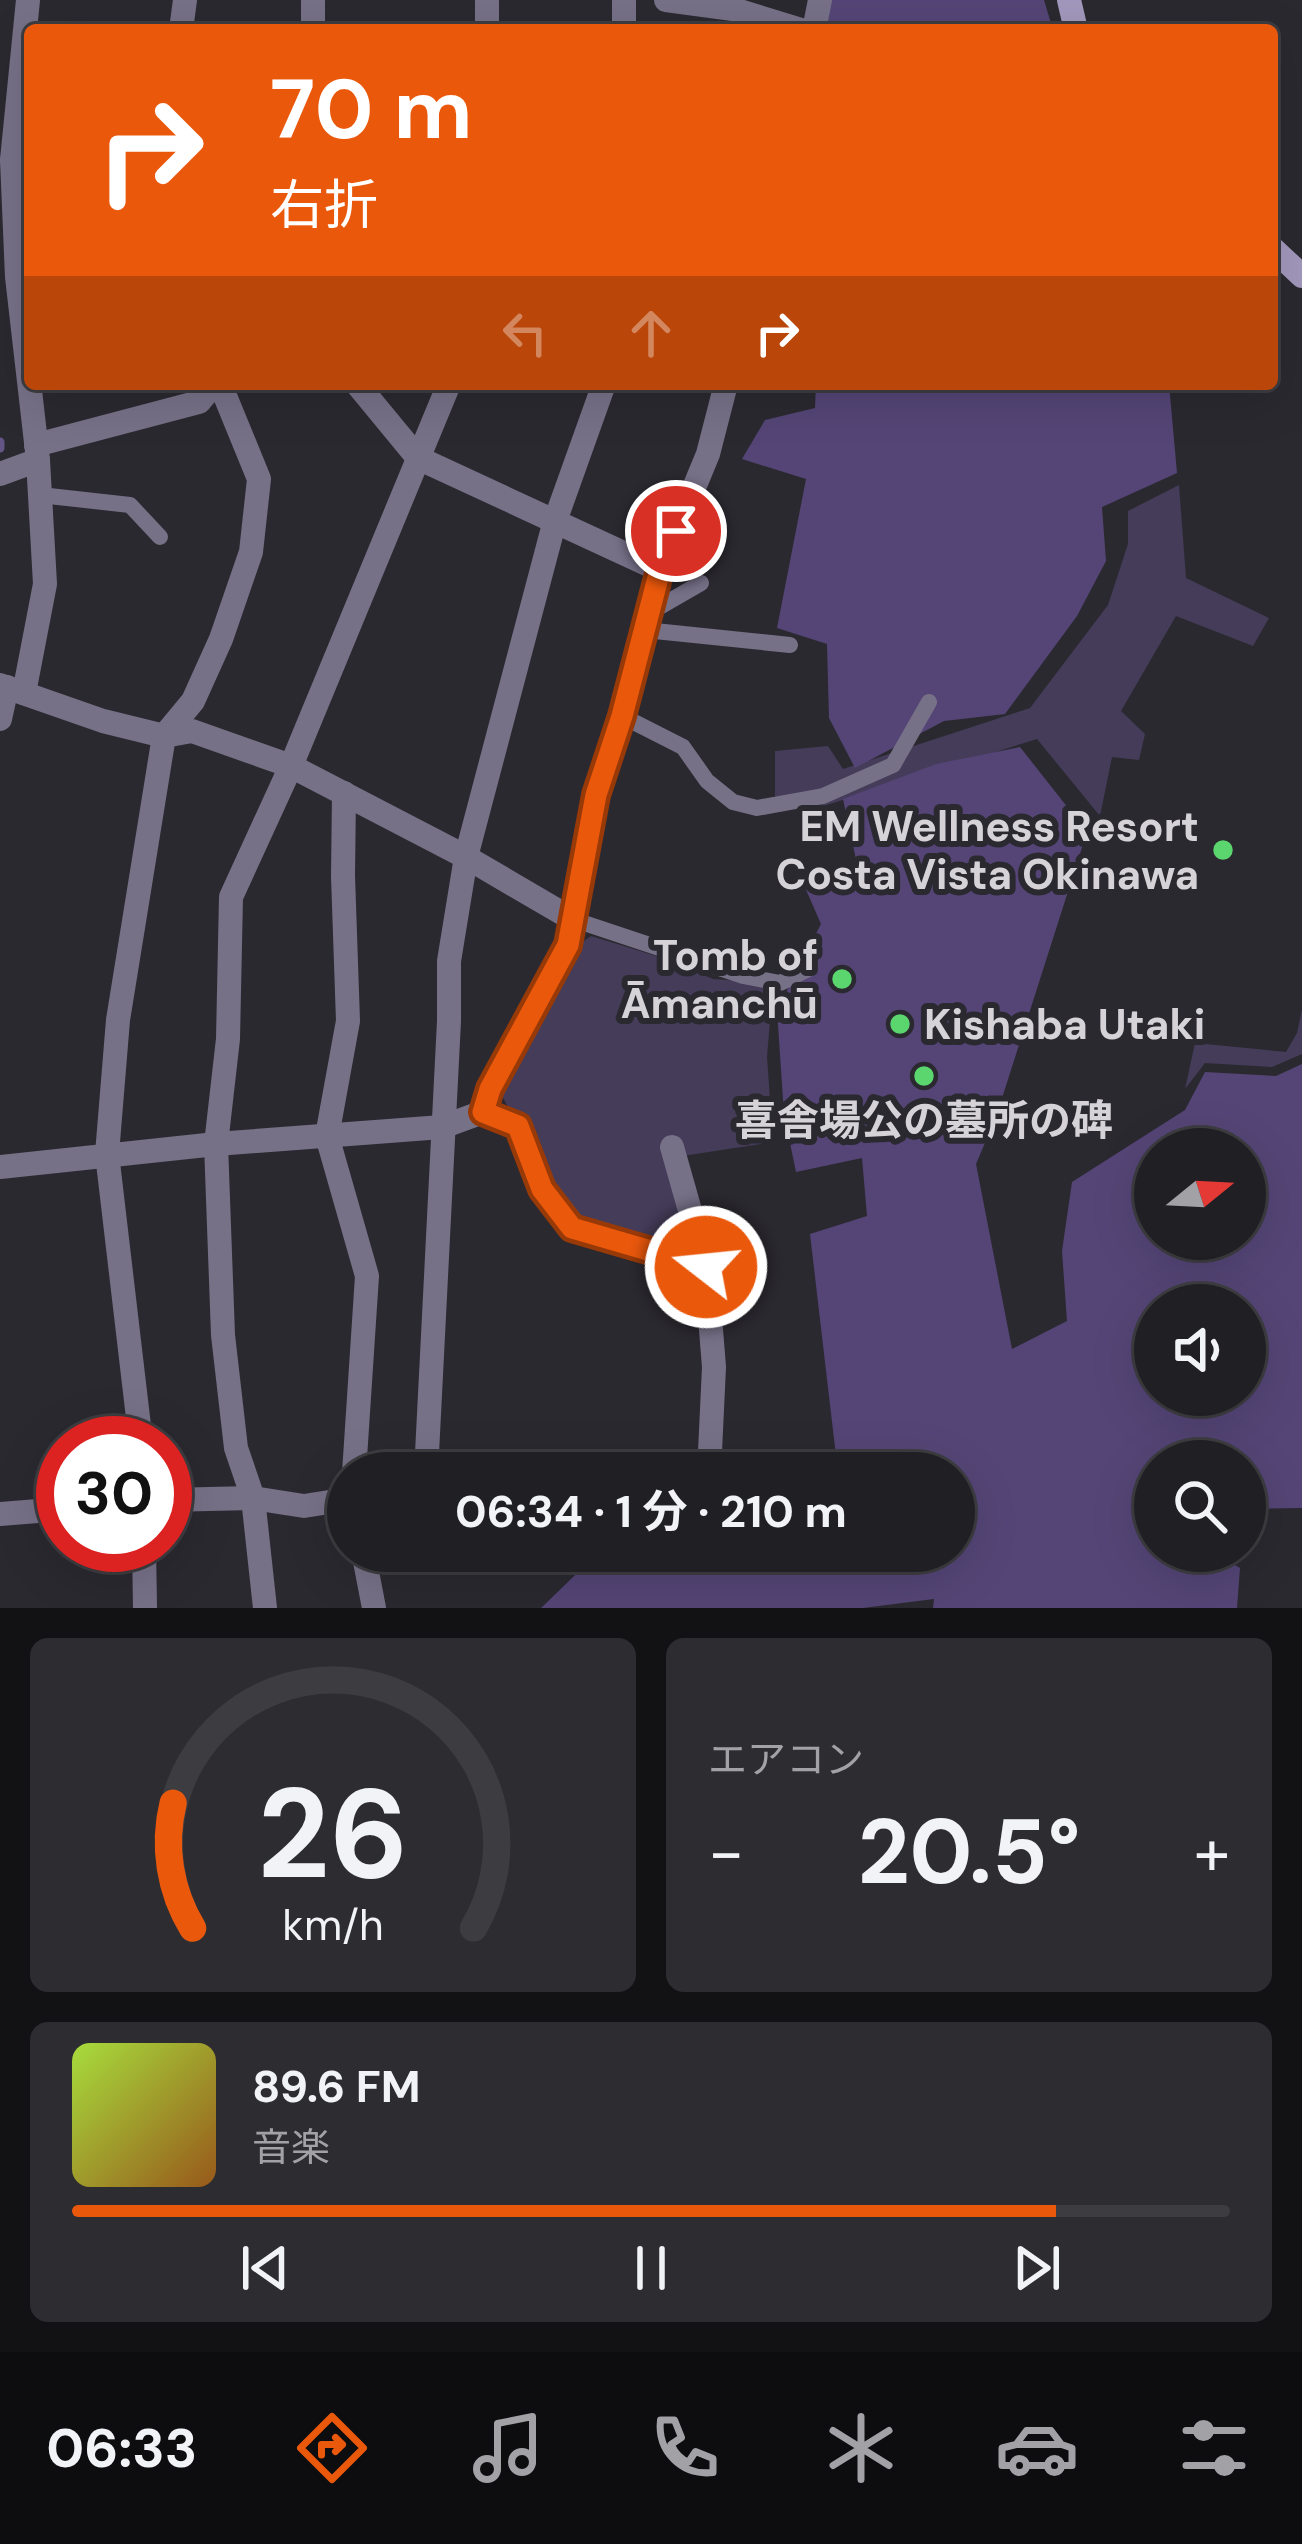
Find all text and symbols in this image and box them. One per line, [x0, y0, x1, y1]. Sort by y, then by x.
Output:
text: 70 m [270, 55, 473, 164]
icon: right [72, 72, 228, 228]
text: 右折 [270, 170, 378, 241]
icon: left [492, 300, 558, 366]
icon: ahead [618, 300, 684, 366]
icon: right [744, 300, 810, 366]
pin [625, 480, 727, 582]
icon: arrive [643, 498, 709, 564]
place label: EM Wellness Resort Costa Vista Okinawa [775, 799, 1199, 902]
marker: EM Wellness Resort Costa Vista Okinawa [1210, 837, 1236, 863]
place label: Tomb of Āmanchū [621, 928, 818, 1031]
marker: Tomb of Āmanchū [829, 966, 855, 992]
place label: Kishaba Utaki [924, 997, 1205, 1052]
marker: Kishaba Utaki [887, 1011, 913, 1037]
marker: 喜舎場公の墓所の碑 [911, 1063, 937, 1089]
place label: 喜舎場公の墓所の碑 [735, 1093, 1113, 1148]
north arrow [1134, 1128, 1266, 1260]
map controls [1134, 1128, 1266, 1572]
position arrow [643, 1204, 769, 1330]
button: sound [1134, 1284, 1266, 1416]
speed limit sign: 30 [36, 1416, 192, 1572]
button: search [1134, 1440, 1266, 1572]
text: 06:34 · 1 分 · 210 m [455, 1482, 847, 1541]
text: エアコン [708, 1734, 864, 1785]
text: 26 [257, 1753, 409, 1916]
text: 20.5° [858, 1794, 1080, 1911]
text: − [708, 1810, 744, 1895]
text: + [1194, 1810, 1230, 1895]
text: km/h [282, 1897, 384, 1953]
text: 89.6 FM [252, 2057, 421, 2116]
text: 音楽 [252, 2122, 330, 2173]
icon: previous [232, 2235, 298, 2301]
icon: pause [618, 2235, 684, 2301]
icon: next [1004, 2235, 1070, 2301]
icon: directions [290, 2406, 374, 2490]
icon: music [466, 2406, 550, 2490]
icon: phone [643, 2406, 727, 2490]
icon: climate [819, 2406, 903, 2490]
icon: car [995, 2406, 1079, 2490]
icon: filters [1172, 2406, 1256, 2490]
text: 06:33 [46, 2413, 197, 2484]

